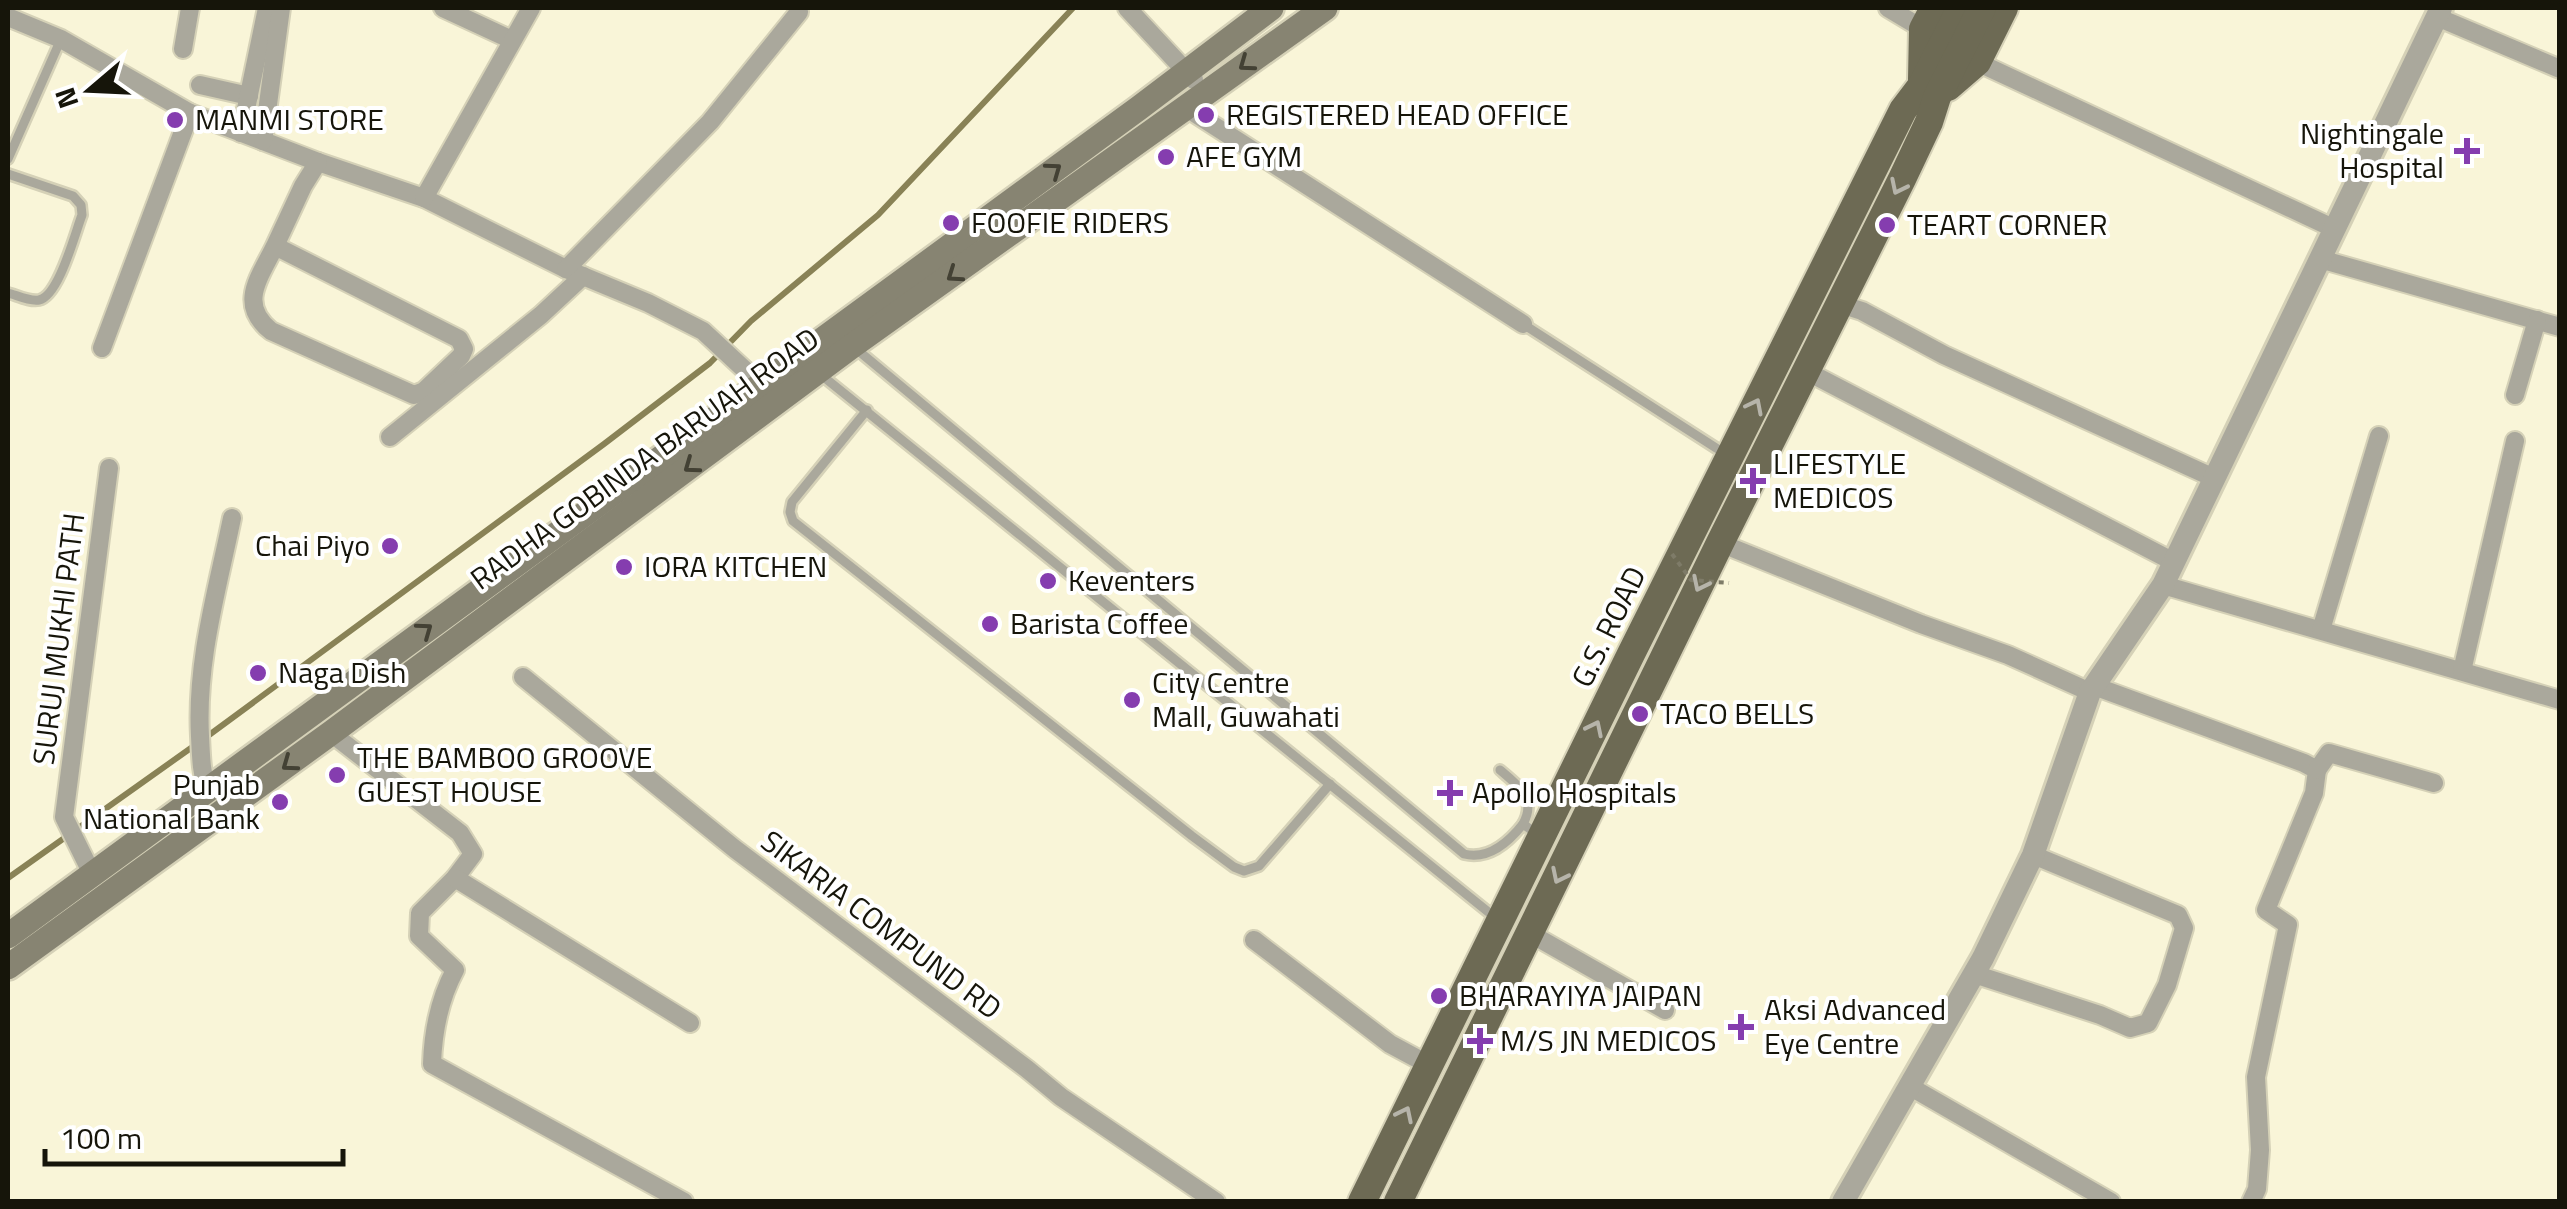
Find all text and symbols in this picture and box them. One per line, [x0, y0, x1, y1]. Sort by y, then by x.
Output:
north arrow [40, 40, 140, 140]
one-way arrow [1238, 52, 1257, 70]
text: N [42, 82, 89, 114]
place label: REGISTERED HEAD OFFICE [1226, 91, 1569, 137]
place label: MANMI STORE [195, 96, 384, 142]
marker: REGISTERED HEAD OFFICE [1195, 104, 1217, 126]
marker: MANMI STORE [164, 109, 186, 131]
place label: Nightingale Hospital [2300, 110, 2444, 190]
place label: AFE GYM [1186, 133, 1302, 179]
marker: Nightingale Hospital [2454, 138, 2480, 164]
marker: AFE GYM [1155, 146, 1177, 168]
one-way arrow [1043, 163, 1062, 182]
one-way arrow [1891, 176, 1910, 194]
place label: FOOFIE RIDERS [971, 199, 1169, 245]
place label: TEART CORNER [1907, 201, 2107, 247]
marker: FOOFIE RIDERS [940, 212, 962, 234]
marker: TEART CORNER [1876, 214, 1898, 236]
one-way arrow [946, 263, 965, 281]
street label: RADHA GOBINDA BARUAH ROAD [460, 316, 828, 601]
one-way arrow [1743, 398, 1762, 416]
place label: LIFESTYLE MEDICOS [1773, 440, 1906, 520]
one-way arrow [683, 453, 702, 472]
marker: LIFESTYLE MEDICOS [1742, 470, 1764, 492]
street label: SURUJ MUKHI PATH [20, 510, 96, 767]
place label: Chai Piyo [255, 522, 370, 568]
marker: Chai Piyo [379, 535, 401, 557]
place label: IORA KITCHEN [644, 543, 827, 589]
marker: IORA KITCHEN [613, 556, 635, 578]
place label: Keventers [1068, 557, 1195, 603]
street label: G.S. ROAD [1559, 558, 1657, 695]
marker: Keventers [1037, 570, 1059, 592]
one-way arrow [1693, 574, 1713, 592]
place label: Barista Coffee [1010, 600, 1188, 646]
marker: Barista Coffee [979, 613, 1001, 635]
one-way arrow [414, 625, 432, 642]
place label: Naga Dish [278, 649, 406, 695]
place label: City Centre Mall, Guwahati [1152, 659, 1340, 739]
marker: Naga Dish [247, 662, 269, 684]
marker: City Centre Mall, Guwahati [1121, 689, 1143, 711]
place label: TACO BELLS [1660, 690, 1814, 736]
marker: TACO BELLS [1629, 703, 1651, 725]
one-way arrow [1583, 720, 1603, 738]
place label: THE BAMBOO GROOVE GUEST HOUSE [357, 734, 652, 814]
one-way arrow [282, 752, 300, 770]
place label: Punjab National Bank [83, 761, 260, 841]
marker: THE BAMBOO GROOVE GUEST HOUSE [326, 764, 348, 786]
place label: Apollo Hospitals [1472, 769, 1677, 815]
marker: Apollo Hospitals [1437, 780, 1463, 806]
marker: Punjab National Bank [269, 791, 291, 813]
street label: SIKARIA COMPUND RD [752, 818, 1012, 1030]
one-way arrow [1551, 866, 1571, 884]
place label: BHARAYIYA JAIPAN [1459, 972, 1702, 1018]
marker: BHARAYIYA JAIPAN [1428, 985, 1450, 1007]
place label: Aksi Advanced Eye Centre [1764, 986, 1946, 1066]
marker: Aksi Advanced Eye Centre [1728, 1014, 1754, 1040]
place label: M/S JN MEDICOS [1500, 1017, 1717, 1063]
marker: M/S JN MEDICOS [1469, 1030, 1491, 1052]
scale bar [45, 1104, 342, 1166]
one-way arrow [1393, 1106, 1413, 1124]
text: 100 m [60, 1115, 142, 1161]

